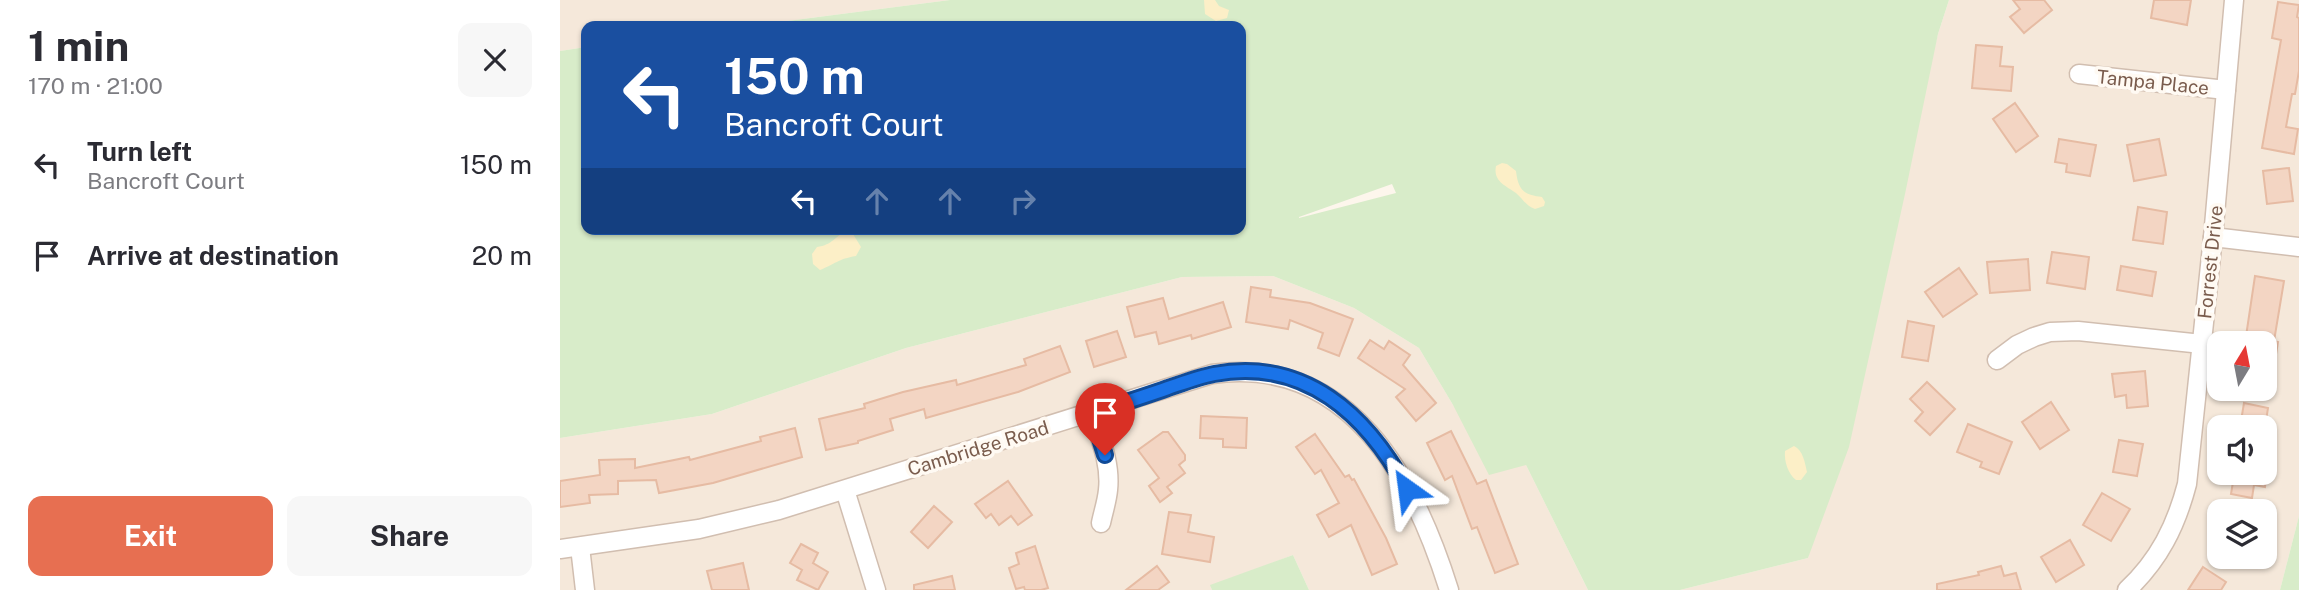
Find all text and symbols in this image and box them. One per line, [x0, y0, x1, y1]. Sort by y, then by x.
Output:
text: 1 min [28, 21, 129, 70]
button: close [458, 23, 532, 97]
text: 150 m [724, 47, 865, 105]
icon: left [609, 49, 700, 140]
street label: Tampa Place [2096, 65, 2210, 99]
text: 170 m · 21:00 [28, 72, 163, 99]
text: Bancroft Court [724, 106, 944, 143]
text: Turn left [87, 136, 192, 167]
icon: left [28, 146, 66, 184]
text: 150 m [460, 149, 532, 180]
text: Bancroft Court [87, 167, 245, 194]
icon: left [785, 182, 823, 220]
icon: ahead [858, 182, 896, 220]
icon: ahead [931, 182, 969, 220]
icon: right [1004, 182, 1042, 220]
street label: Forrest Drive [2193, 204, 2227, 320]
icon: arrive [28, 237, 66, 275]
text: Arrive at destination [87, 240, 339, 271]
text: 20 m [472, 240, 532, 271]
north arrow [2207, 331, 2277, 401]
map controls [2207, 331, 2277, 569]
pin [1075, 383, 1135, 455]
icon: arrive [1086, 394, 1124, 432]
button: sound [2207, 415, 2277, 485]
street label: Cambridge Road [905, 416, 1051, 480]
position arrow [1370, 452, 1444, 526]
button: Exit [28, 496, 273, 576]
button: Share [287, 496, 532, 576]
button: layers [2207, 499, 2277, 569]

